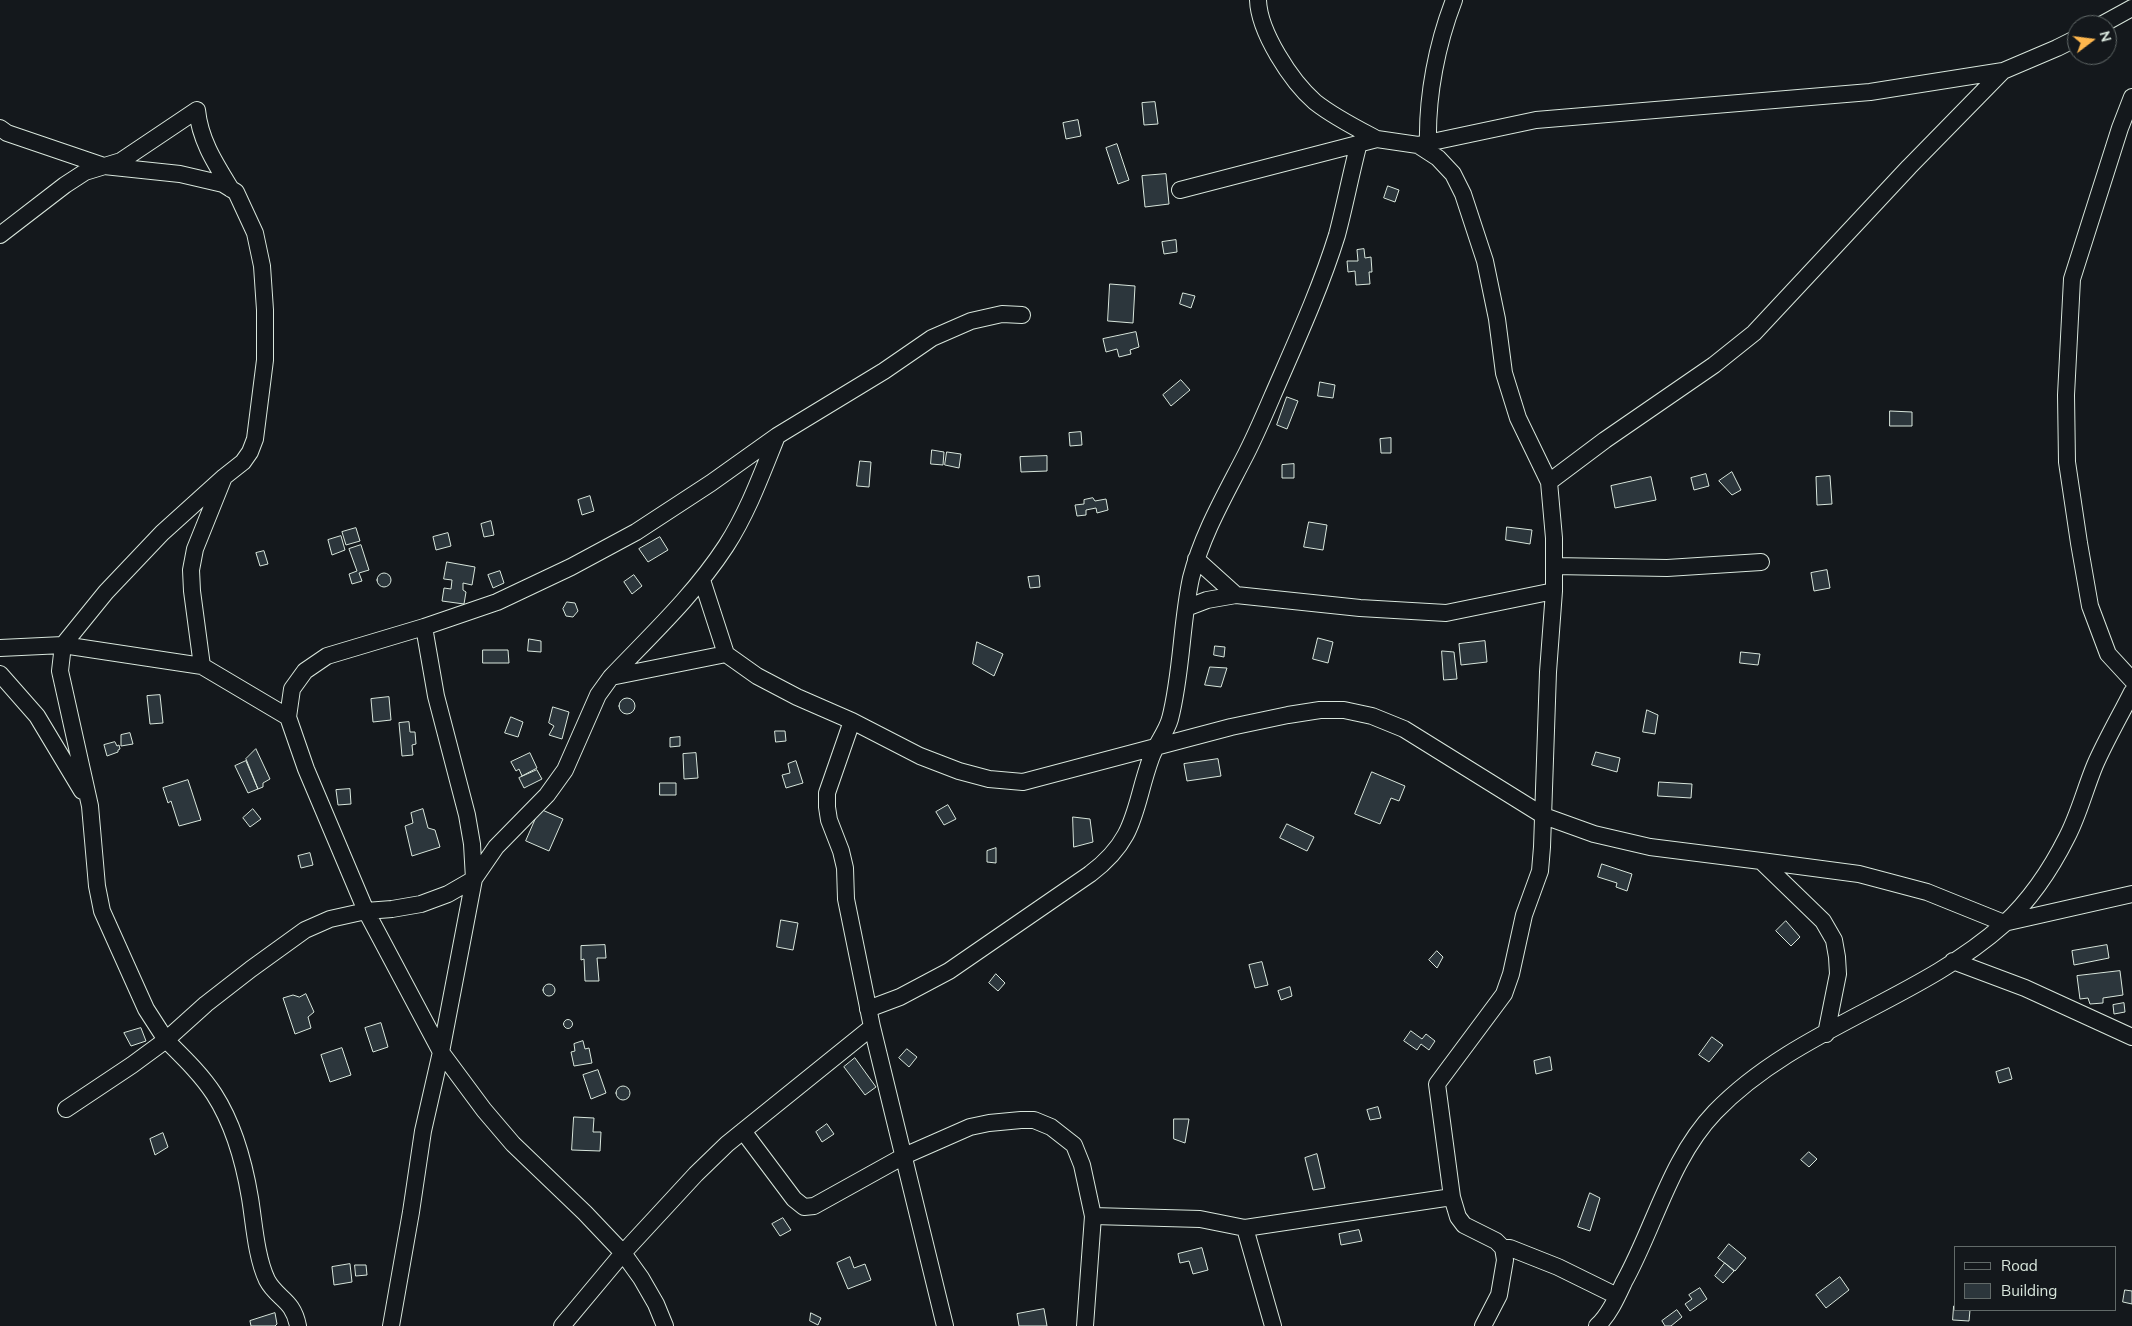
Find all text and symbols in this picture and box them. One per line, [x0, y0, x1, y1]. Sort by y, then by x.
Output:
north arrow [2067, 15, 2117, 65]
text: N [2095, 29, 2116, 44]
legend [1954, 1246, 2117, 1311]
text: Road [2001, 1256, 2038, 1275]
text: Building [2001, 1281, 2057, 1300]

